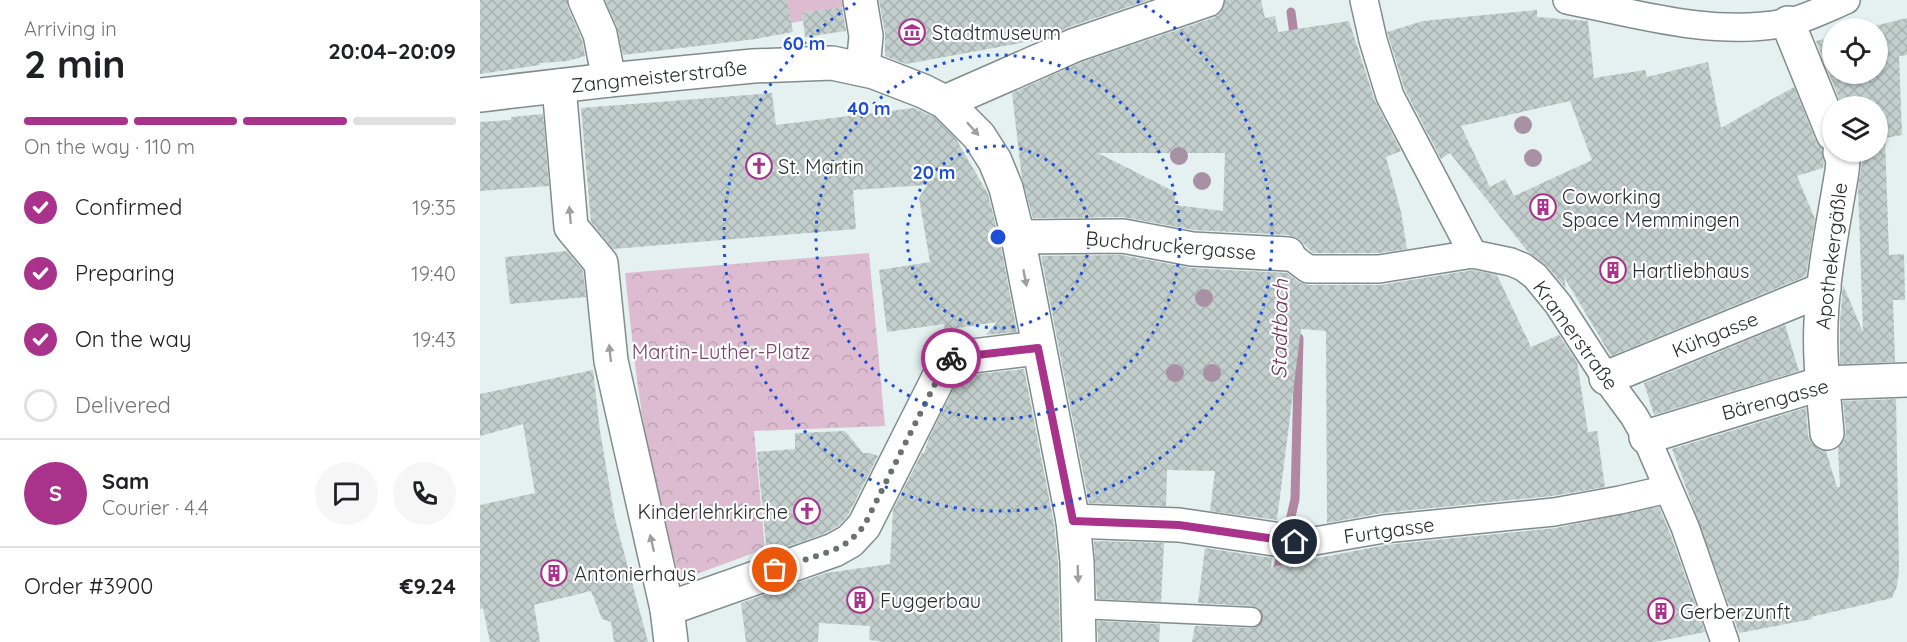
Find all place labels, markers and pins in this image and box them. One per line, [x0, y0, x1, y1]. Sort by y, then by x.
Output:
museum icon: Stadtmuseum [897, 17, 927, 47]
place label: Stadtmuseum [932, 20, 1061, 45]
church icon: St. Martin [744, 151, 774, 181]
place label: St. Martin [778, 154, 864, 179]
place label: Coworking Space Memmingen [1562, 184, 1740, 232]
building icon: Coworking Space Memmingen [1528, 192, 1558, 222]
centre of rings [988, 227, 1008, 247]
building icon: Hartliebhaus [1598, 255, 1628, 285]
place label: Hartliebhaus [1632, 258, 1749, 283]
church icon: Kinderlehrkirche [792, 496, 822, 526]
place label: Kinderlehrkirche [638, 499, 788, 524]
pin [1269, 516, 1320, 567]
pin [749, 544, 800, 595]
building icon: Antonierhaus [539, 558, 569, 588]
place label: Antonierhaus [574, 561, 696, 586]
building icon: Fuggerbau [845, 585, 875, 615]
place label: Fuggerbau [880, 588, 981, 613]
building icon: Gerberzunft [1646, 596, 1676, 626]
place label: Gerberzunft [1680, 599, 1791, 624]

